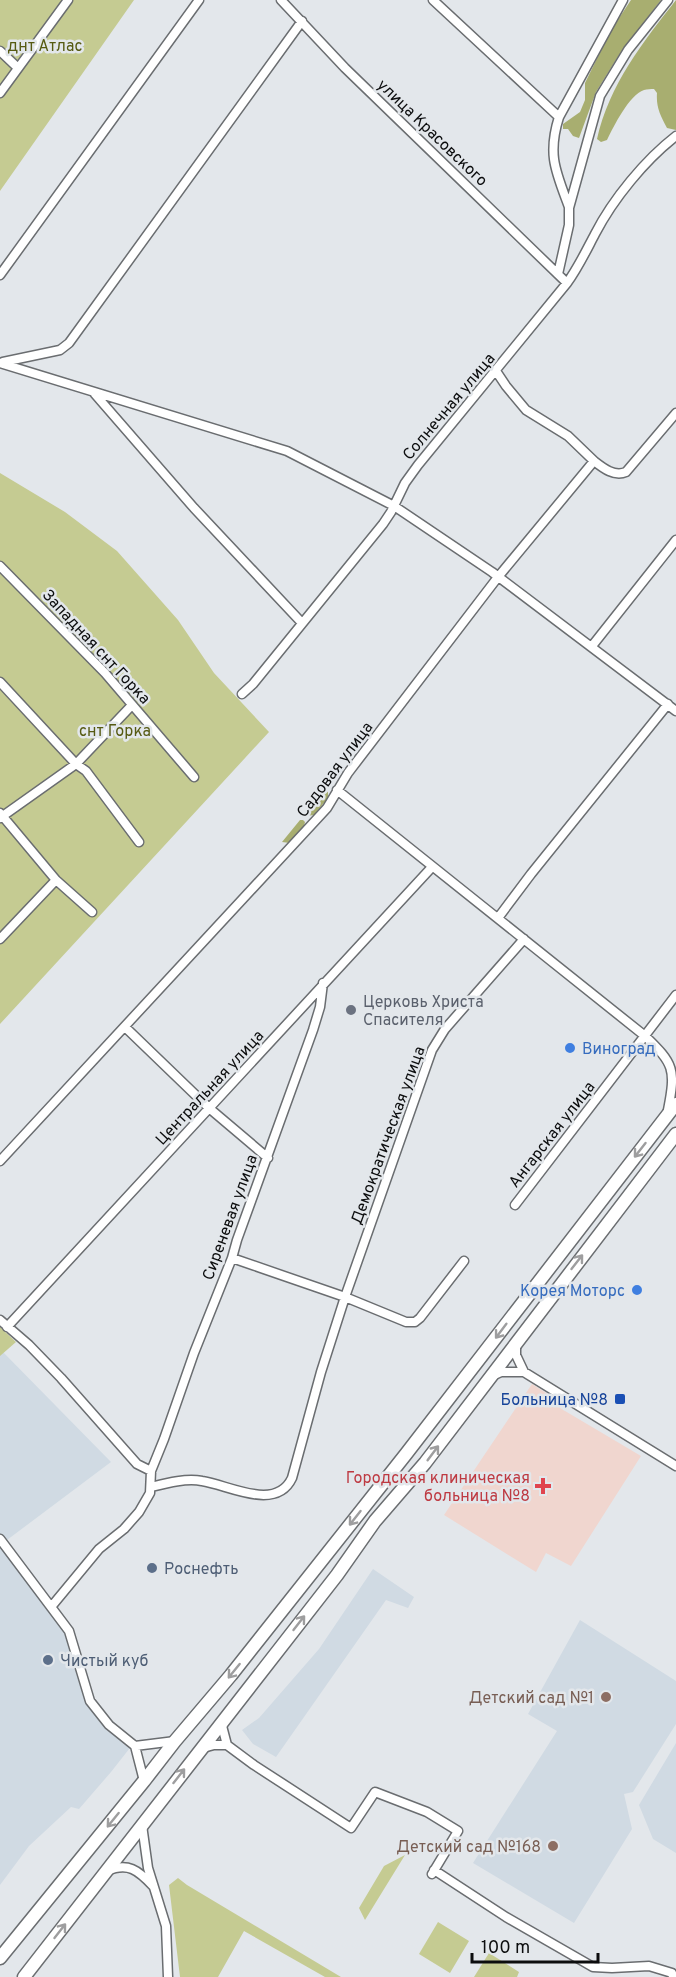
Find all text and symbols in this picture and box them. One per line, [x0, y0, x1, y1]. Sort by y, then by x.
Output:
park label: днт Атлас [8, 37, 82, 57]
street label: улица Красовского [372, 76, 491, 191]
street label: Солнечная улица [399, 350, 500, 465]
street label: Западная снт Горка [37, 586, 154, 709]
street label: Садовая улица [293, 718, 378, 822]
park label: снт Горка [79, 722, 151, 742]
place label: Церковь Христа Спасителя [363, 993, 484, 1031]
marker: Церковь Христа Спасителя [344, 1003, 358, 1017]
street label: Центральная улица [152, 1027, 269, 1150]
place label: Виноград [582, 1040, 656, 1060]
marker: Виноград [563, 1041, 577, 1055]
street label: Демократическая улица [347, 1044, 431, 1228]
street label: Ангарская улица [505, 1078, 600, 1192]
one-way arrow [634, 1142, 647, 1158]
street label: Сиреневая улица [199, 1152, 263, 1283]
one-way arrow [570, 1255, 583, 1271]
place label: Корея Моторс [520, 1282, 625, 1302]
marker: Корея Моторс [630, 1283, 644, 1297]
one-way arrow [494, 1322, 507, 1338]
place label: Больница №8 [501, 1391, 608, 1411]
marker: Больница №8 [613, 1392, 627, 1406]
one-way arrow [426, 1445, 439, 1461]
place label: Городская клиническая больница №8 [346, 1469, 530, 1507]
marker: Городская клиническая больница №8 [534, 1477, 552, 1495]
one-way arrow [349, 1510, 362, 1526]
place label: Роснефть [164, 1560, 239, 1580]
marker: Роснефть [145, 1561, 159, 1575]
one-way arrow [293, 1615, 306, 1631]
place label: Чистый куб [60, 1652, 149, 1672]
marker: Чистый куб [41, 1653, 55, 1667]
one-way arrow [227, 1663, 240, 1679]
place label: Детский сад №1 [469, 1689, 594, 1709]
marker: Детский сад №1 [599, 1690, 613, 1704]
one-way arrow [173, 1769, 186, 1785]
one-way arrow [106, 1812, 120, 1827]
place label: Детский сад №168 [396, 1838, 541, 1858]
marker: Детский сад №168 [546, 1839, 560, 1853]
one-way arrow [53, 1923, 66, 1939]
scale bar [472, 1926, 598, 1964]
text: 100 m [481, 1937, 530, 1960]

